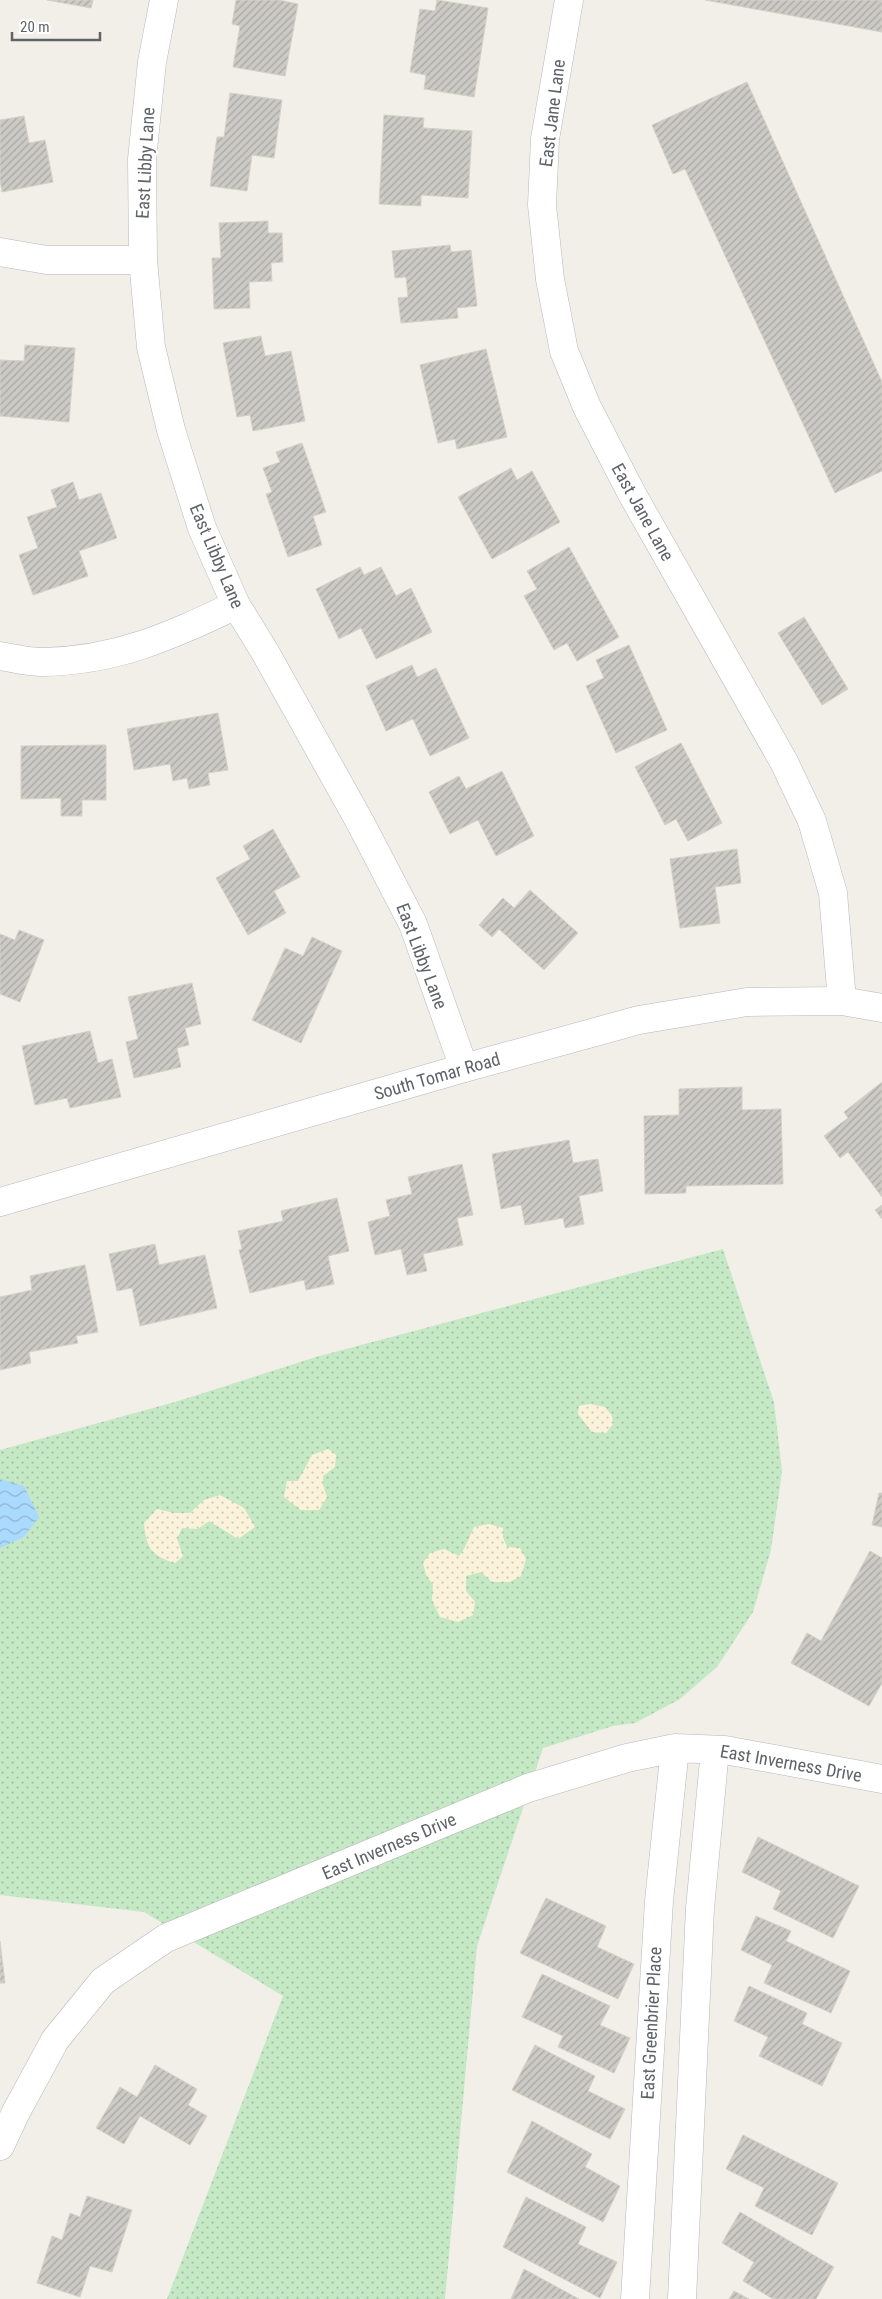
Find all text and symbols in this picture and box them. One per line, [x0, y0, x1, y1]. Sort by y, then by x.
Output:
scale bar [12, 10, 100, 42]
text: 20 m [20, 18, 50, 36]
street label: East Jane Lane [535, 58, 569, 168]
street label: East Libby Lane [132, 107, 158, 219]
street label: East Jane Lane [608, 460, 678, 564]
street label: East Libby Lane [186, 501, 248, 611]
street label: East Libby Lane [392, 900, 452, 1012]
street label: South Tomar Road [371, 1048, 503, 1104]
street label: East Inverness Drive [718, 1740, 864, 1786]
street label: East Inverness Drive [319, 1808, 459, 1884]
street label: East Greenbrier Place [637, 1946, 665, 2100]

